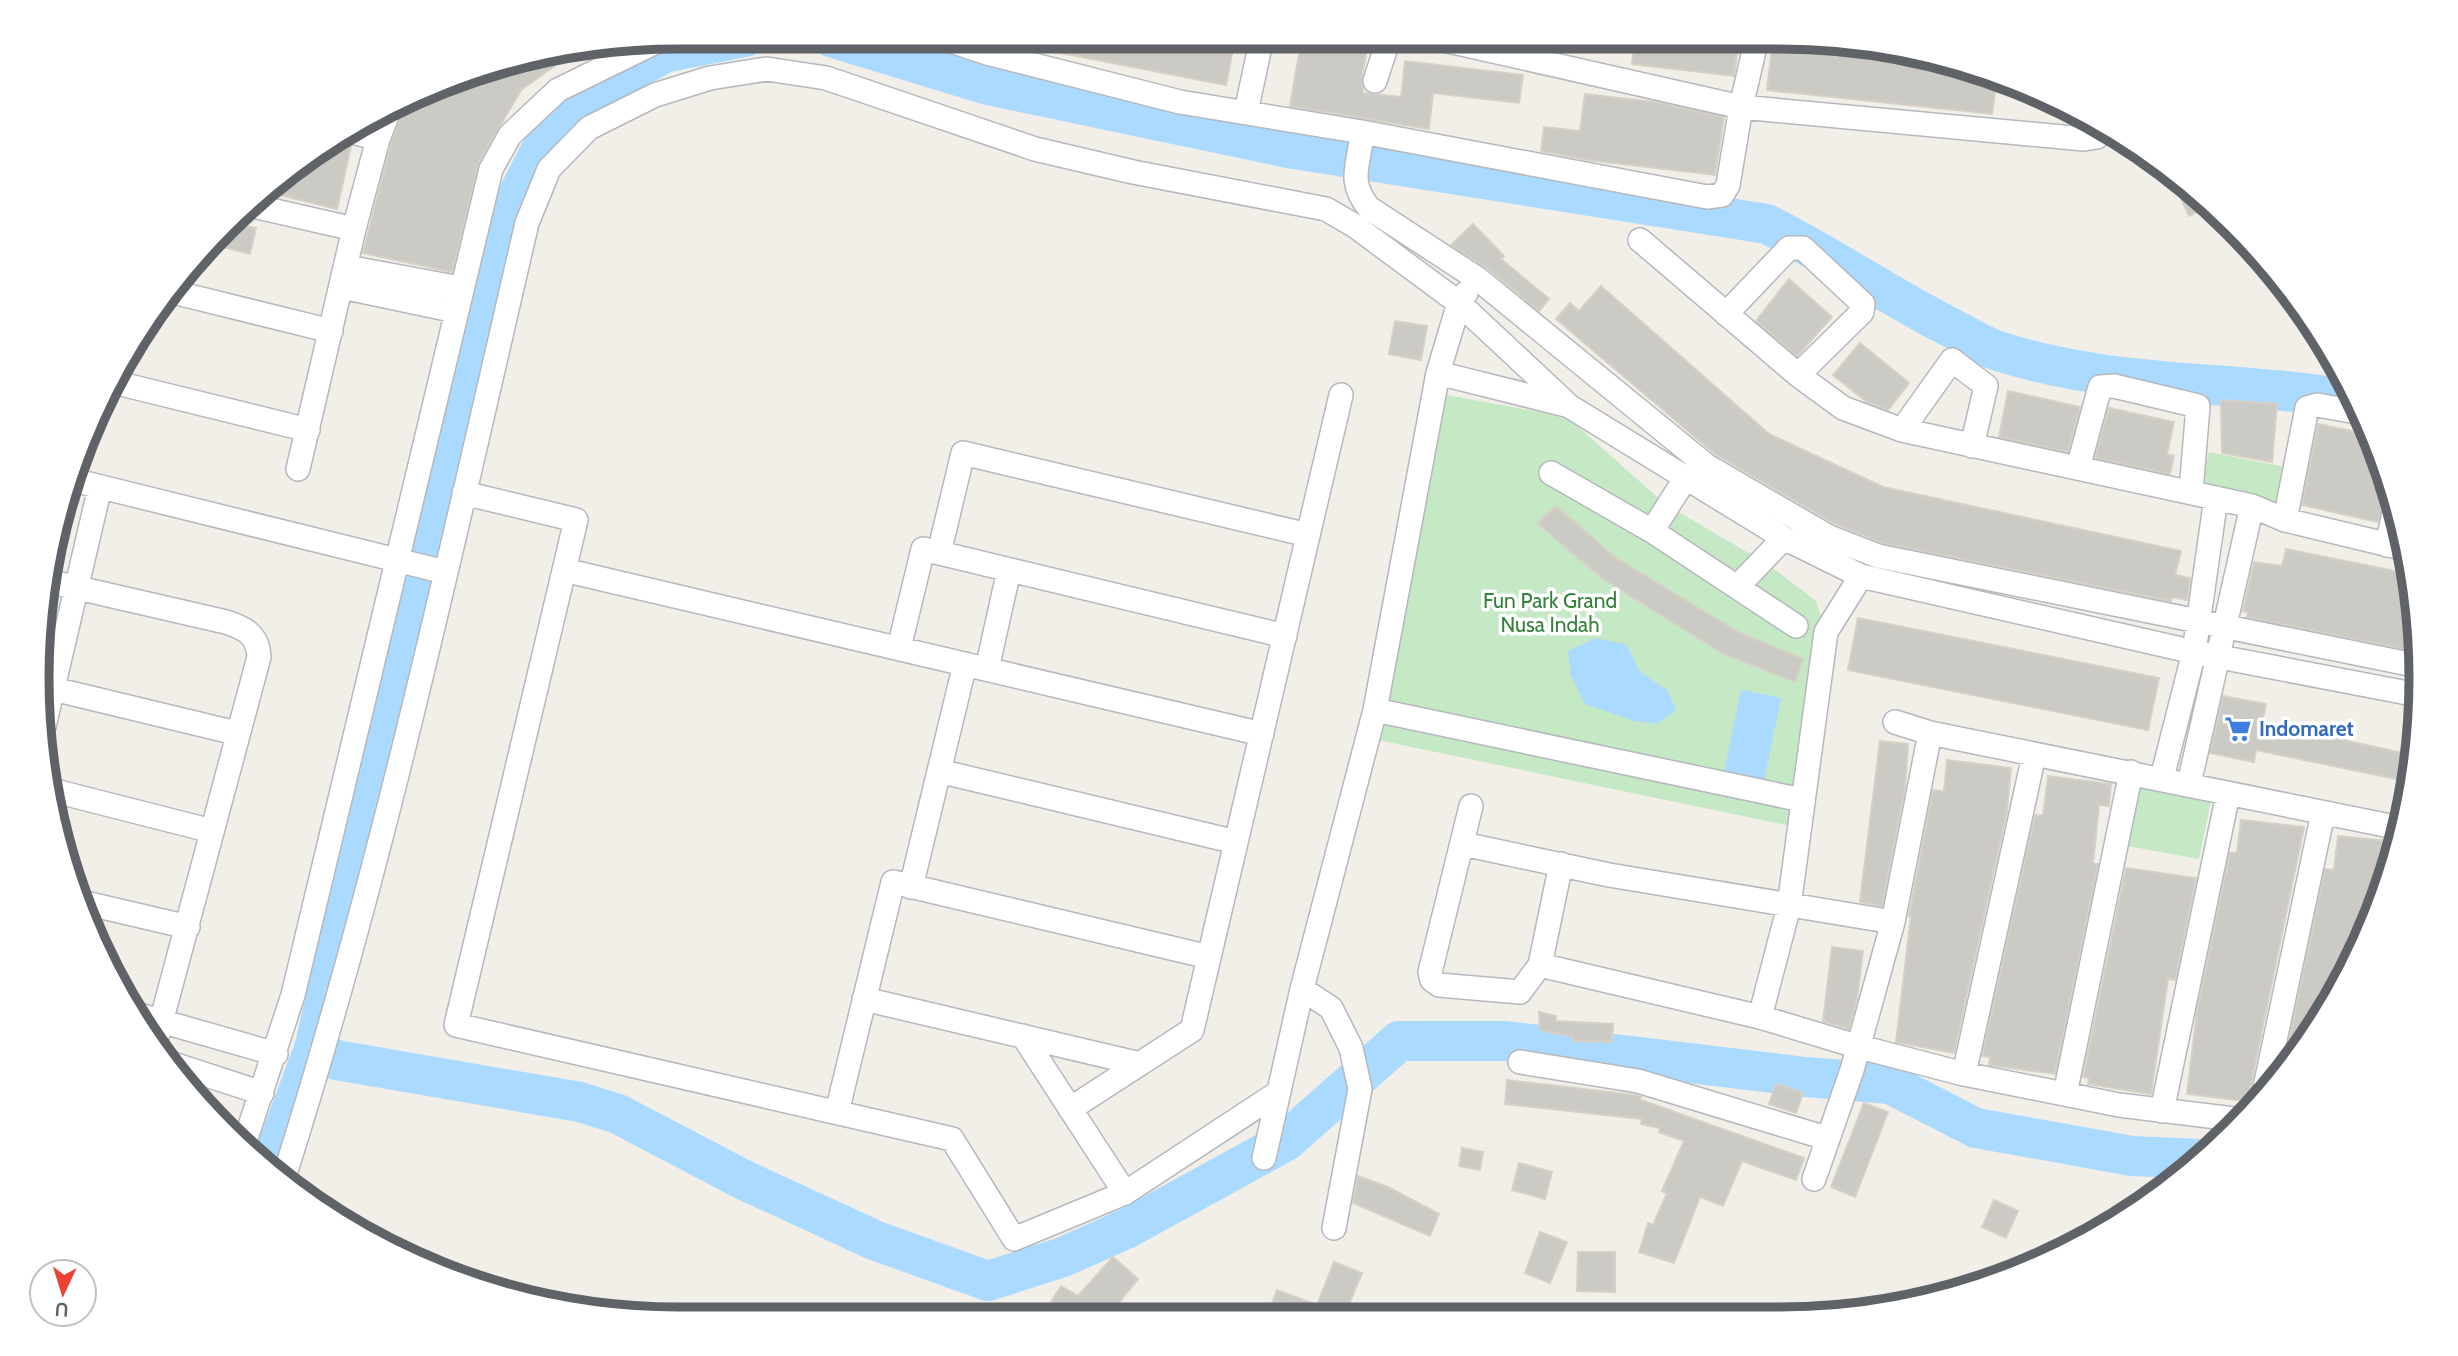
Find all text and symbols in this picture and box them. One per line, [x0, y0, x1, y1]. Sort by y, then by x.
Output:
park label: Fun Park Grand Nusa Indah [1483, 588, 1617, 637]
supermarket icon: Indomaret [2223, 714, 2253, 744]
place label: Indomaret [2259, 716, 2354, 741]
north arrow [28, 1258, 98, 1328]
text: U [54, 1298, 69, 1321]

